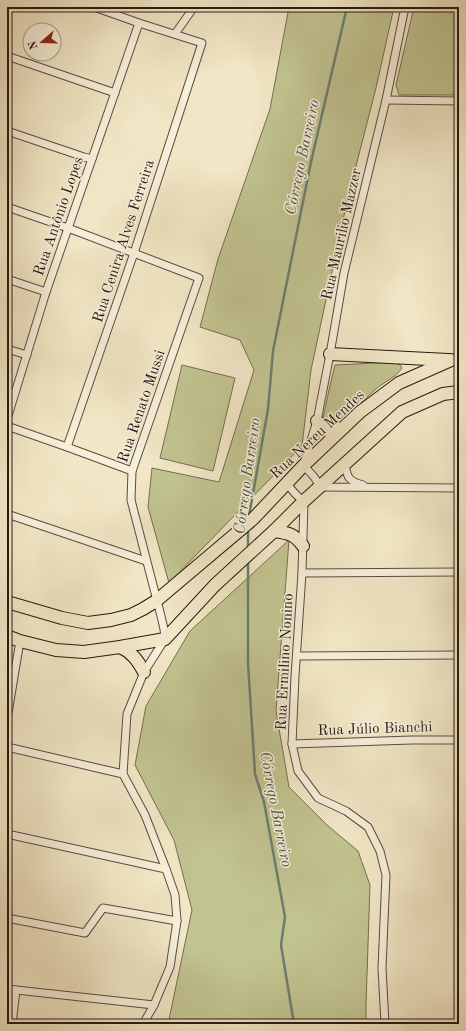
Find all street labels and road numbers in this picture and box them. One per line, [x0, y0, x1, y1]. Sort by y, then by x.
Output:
street label: Rua Antônio Lopes [32, 155, 87, 278]
street label: Rua Cenira Alves Ferreira [91, 158, 158, 325]
street label: Rua Maurilio Mazzer [320, 167, 365, 302]
street label: Rua Renato Mussi [116, 348, 169, 465]
street label: Rua Nereu Mendes [268, 388, 368, 482]
street label: Rua Ermilino Nonino [274, 593, 297, 731]
street label: Rua Júlio Bianchi [317, 720, 433, 739]

